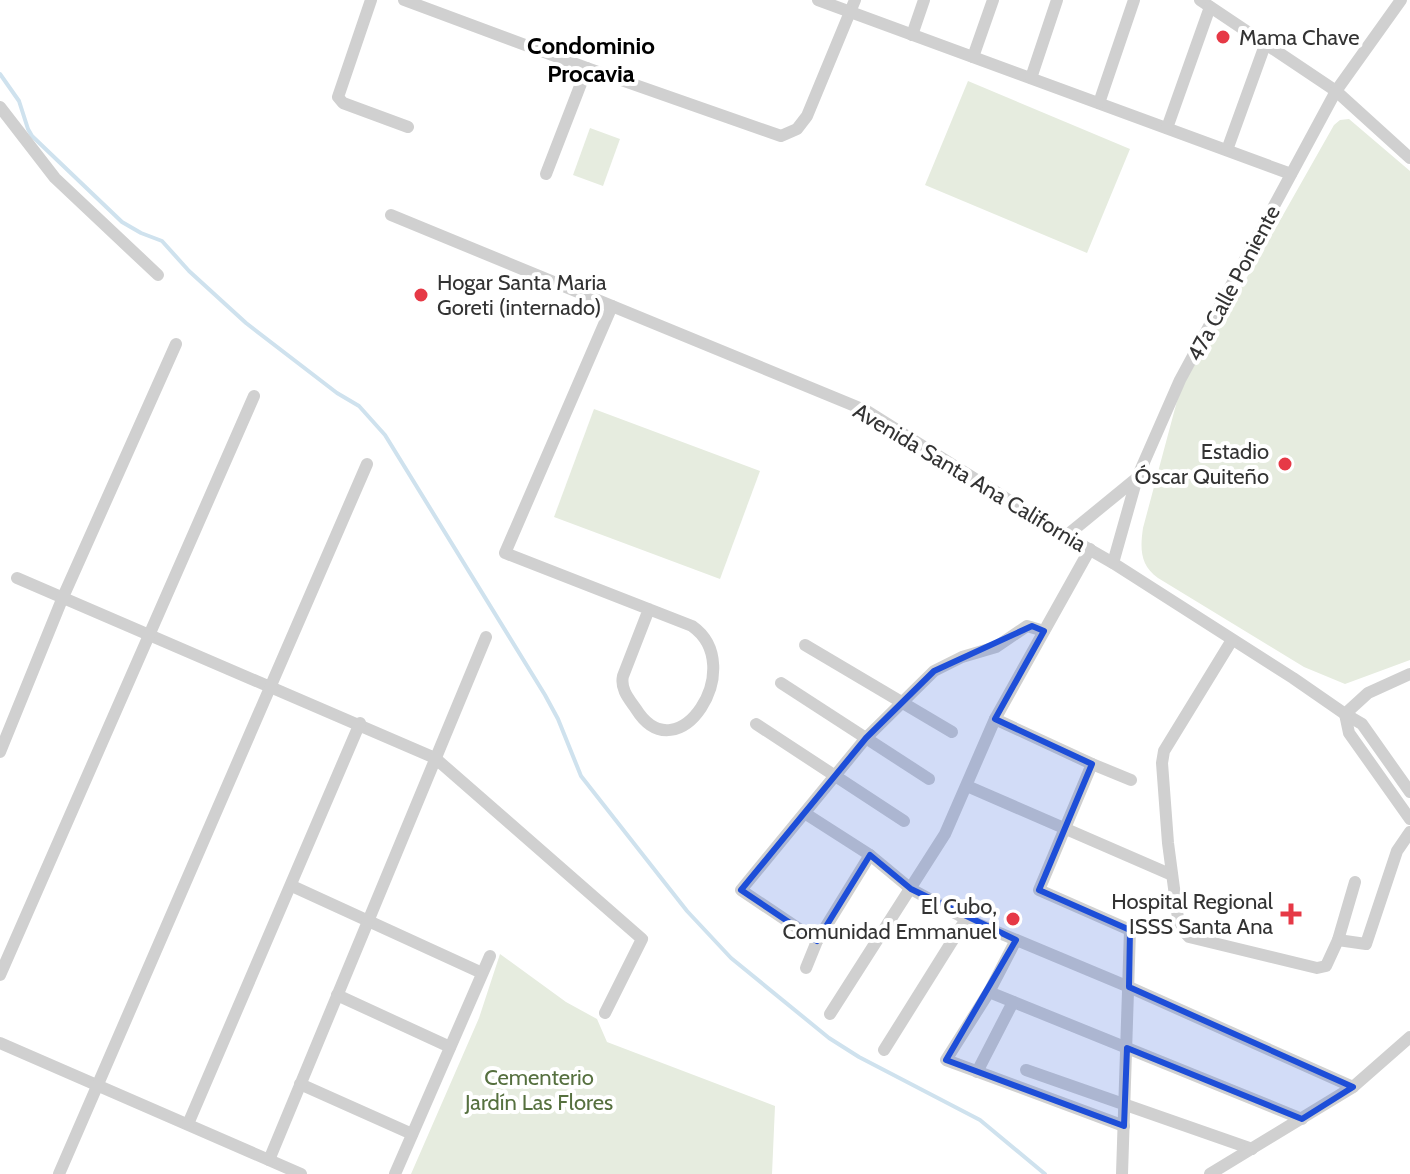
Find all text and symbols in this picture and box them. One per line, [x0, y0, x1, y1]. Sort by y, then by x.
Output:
place label: Mama Chave [1239, 24, 1360, 51]
marker: Mama Chave [1214, 28, 1232, 46]
district label: Condominio Procavia [527, 31, 655, 88]
street label: 47a Calle Poniente [1181, 201, 1286, 366]
place label: Hogar Santa Maria Goreti (internado) [437, 269, 607, 321]
marker: Hogar Santa Maria Goreti (internado) [412, 286, 430, 304]
street label: Avenida Santa Ana California [848, 397, 1091, 558]
place label: Estadio Óscar Quiteño [1135, 438, 1269, 490]
marker: Estadio Óscar Quiteño [1276, 455, 1294, 473]
place label: Hospital Regional ISSS Santa Ana [1111, 888, 1274, 940]
place label: El Cubo, Comunidad Emmanuel [783, 893, 998, 945]
marker: Hospital Regional ISSS Santa Ana [1280, 903, 1302, 925]
marker: El Cubo, Comunidad Emmanuel [1004, 910, 1022, 928]
park label: Cementerio Jardín Las Flores [464, 1064, 613, 1116]

